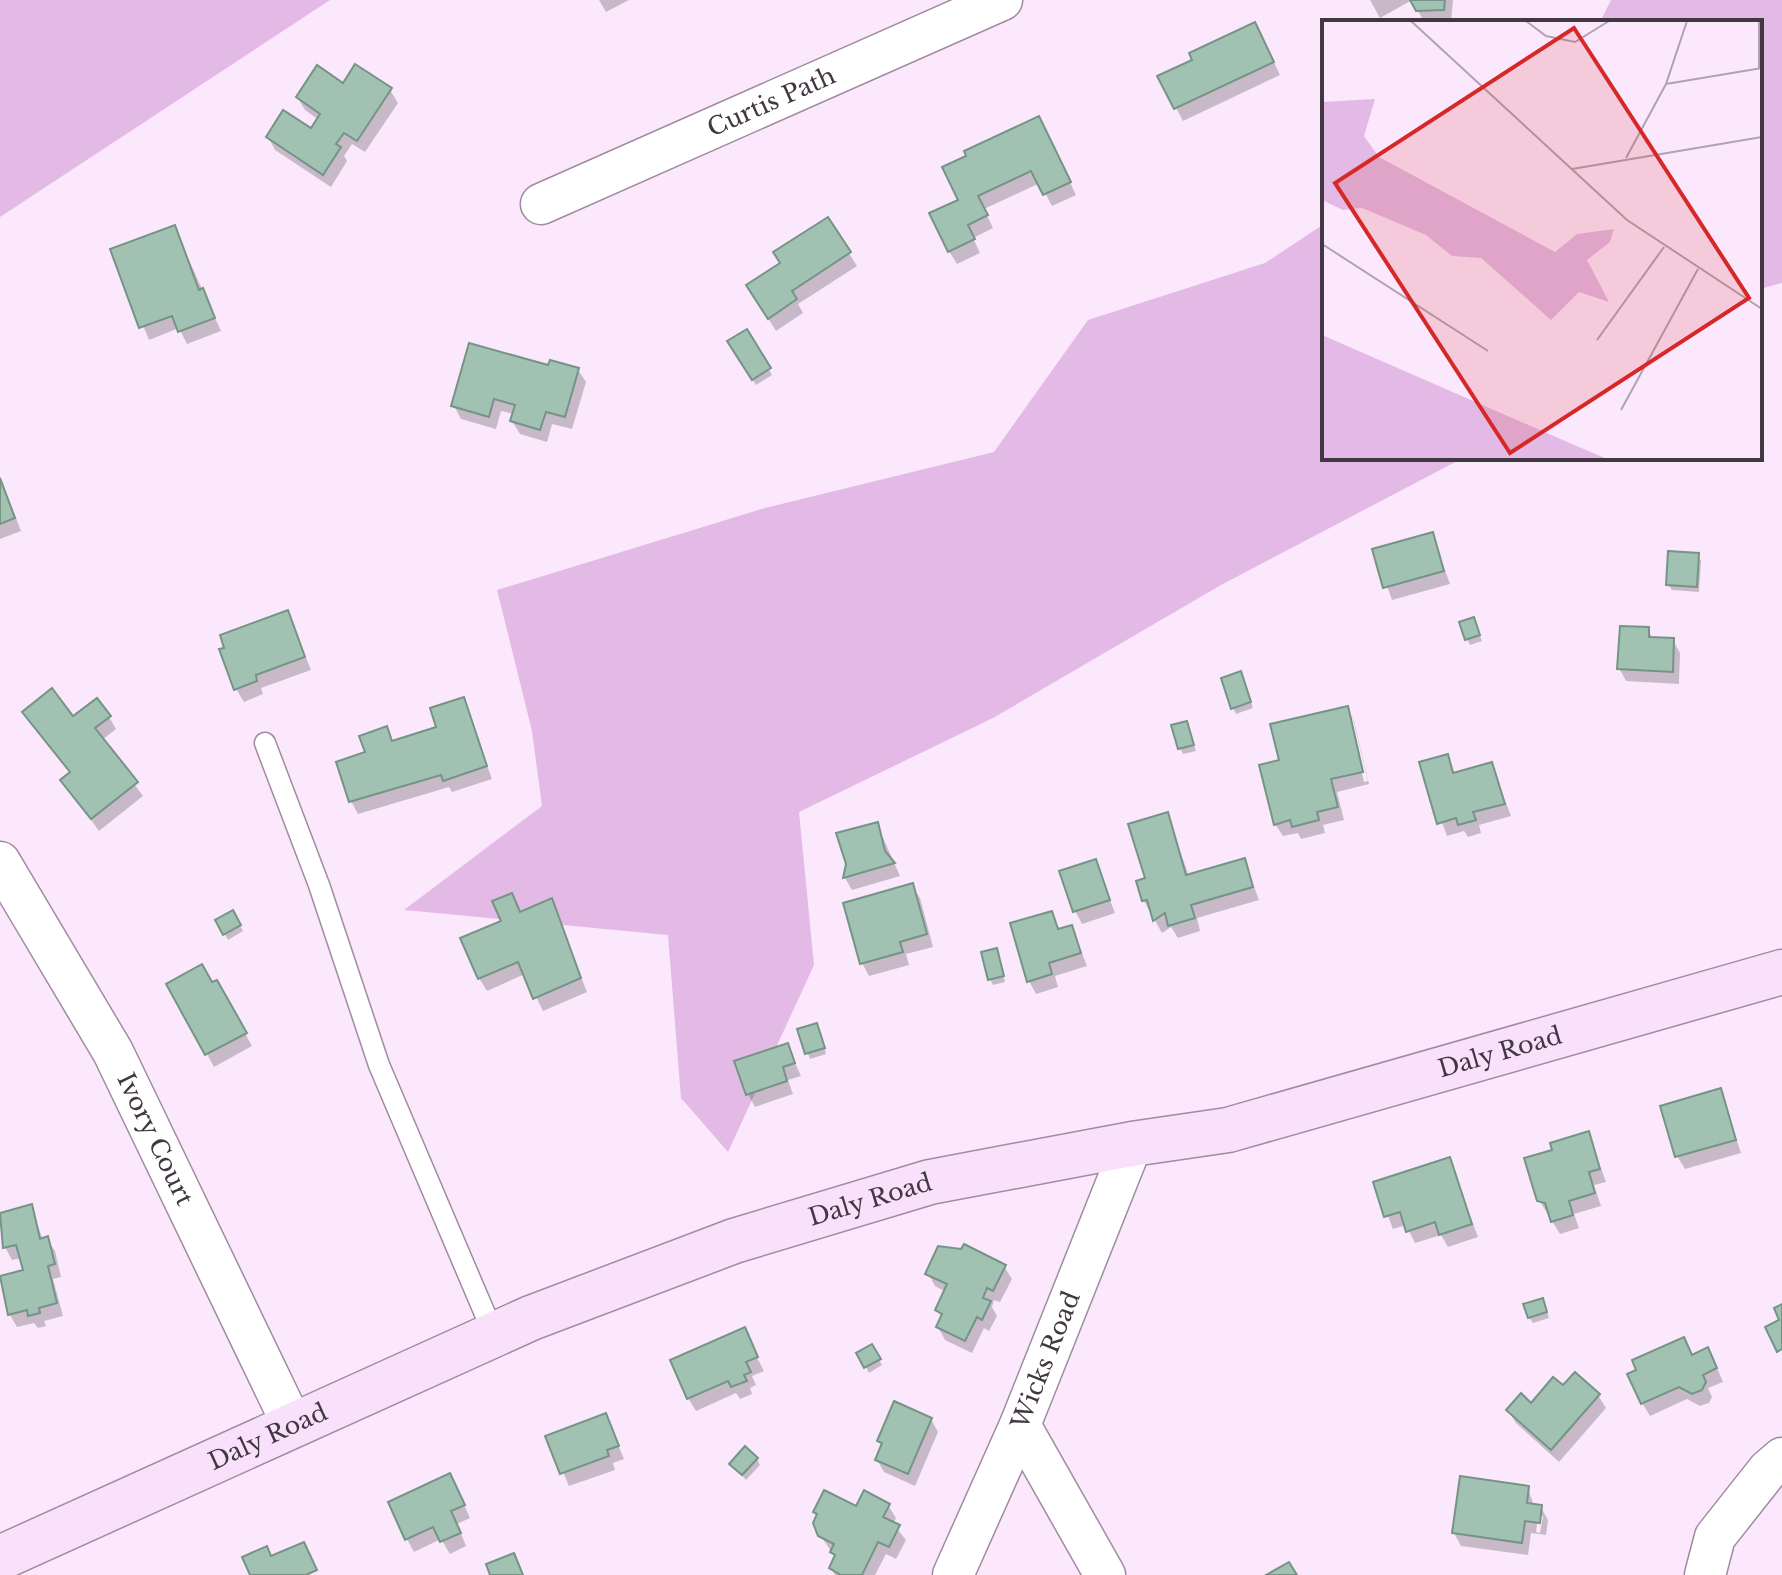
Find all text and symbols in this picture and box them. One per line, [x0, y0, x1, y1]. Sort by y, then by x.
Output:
inset map [1322, 20, 1762, 460]
street label: Curtis Path [703, 61, 840, 143]
street label: Daly Road [1435, 1021, 1565, 1083]
street label: Ivory Court [111, 1068, 200, 1210]
street label: Daly Road [805, 1167, 935, 1232]
street label: Wicks Road [1005, 1287, 1086, 1434]
street label: Daly Road [204, 1397, 332, 1476]

